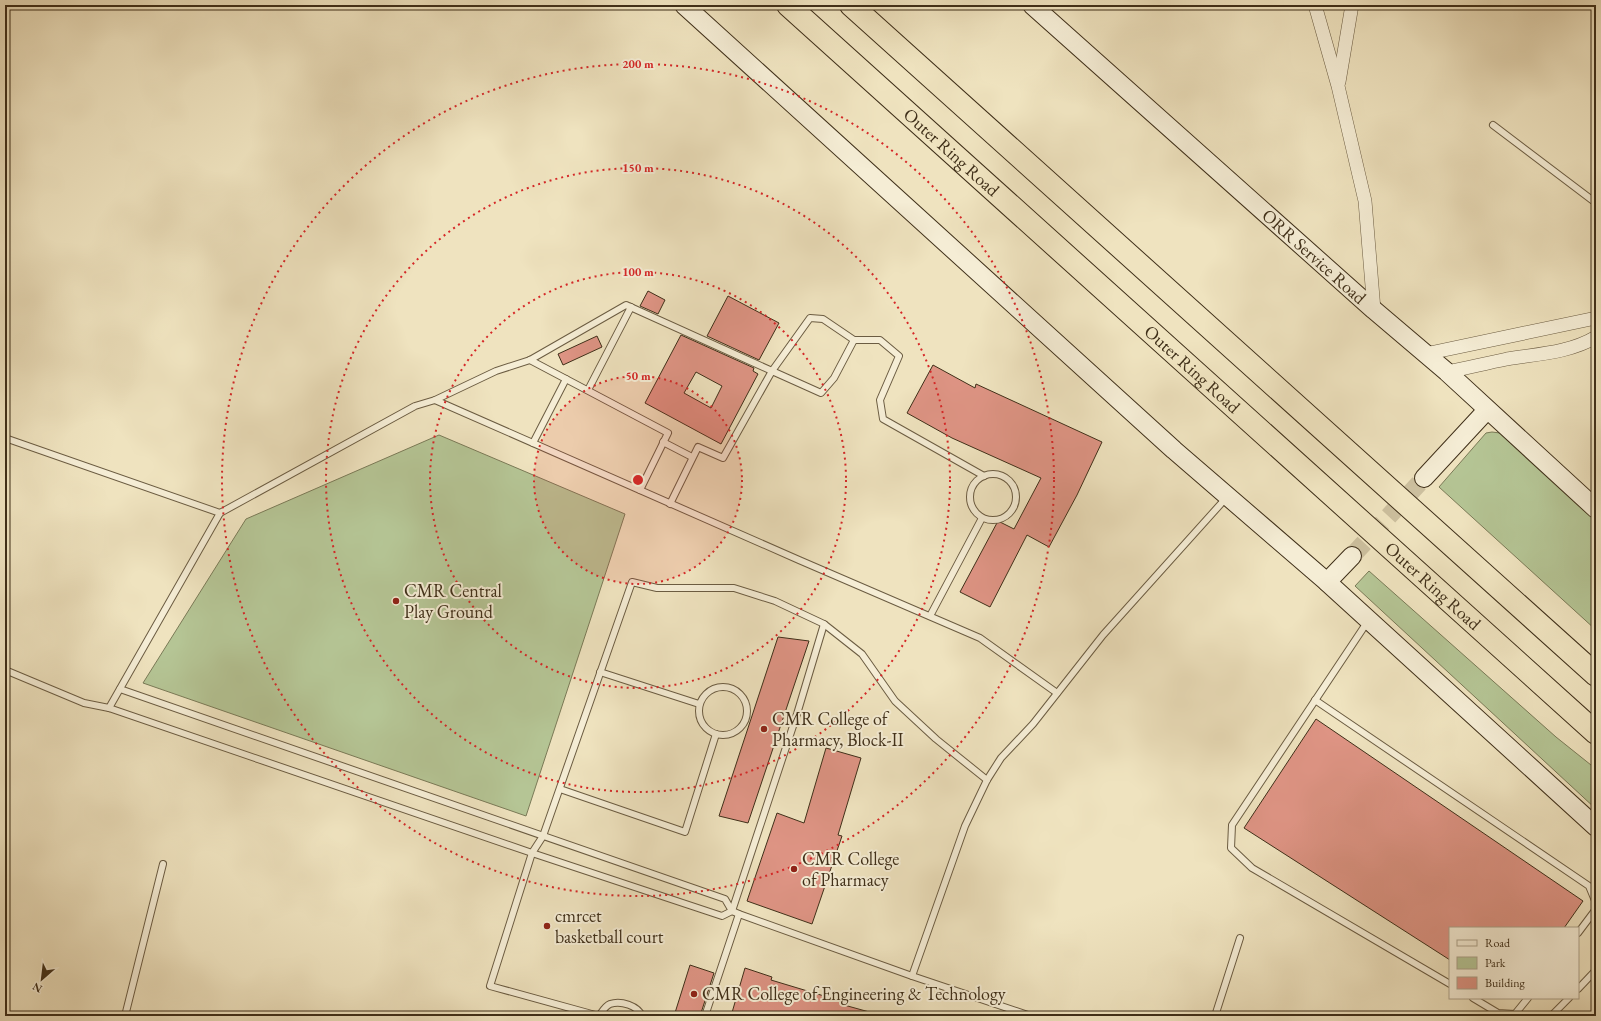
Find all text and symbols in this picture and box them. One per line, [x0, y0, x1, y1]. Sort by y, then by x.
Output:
text: 200 m [622, 56, 654, 72]
street label: Outer Ring Road [899, 103, 1005, 202]
text: 150 m [622, 160, 654, 176]
street label: ORR Service Road [1258, 204, 1372, 309]
text: 100 m [622, 264, 654, 280]
street label: Outer Ring Road [1140, 320, 1246, 419]
text: 50 m [625, 368, 651, 384]
centre of rings [631, 473, 645, 487]
street label: Outer Ring Road [1380, 536, 1487, 635]
place label: CMR Central Play Ground [404, 579, 502, 623]
marker: CMR Central Play Ground [391, 596, 401, 606]
place label: CMR College of Pharmacy, Block-II [772, 707, 904, 751]
marker: CMR College of Pharmacy, Block-II [759, 724, 769, 734]
place label: CMR College of Pharmacy [802, 847, 899, 891]
marker: CMR College of Pharmacy [789, 864, 799, 874]
place label: cmrcet basketball court [555, 904, 664, 948]
marker: cmrcet basketball court [542, 921, 552, 931]
legend [1449, 927, 1579, 999]
text: Road [1485, 935, 1511, 951]
text: Park [1485, 955, 1506, 971]
north arrow [22, 959, 62, 999]
text: Building [1485, 975, 1526, 991]
text: N [30, 980, 45, 996]
place label: CMR College of Engineering & Technology [702, 982, 1006, 1005]
marker: CMR College of Engineering & Technology [689, 989, 699, 999]

